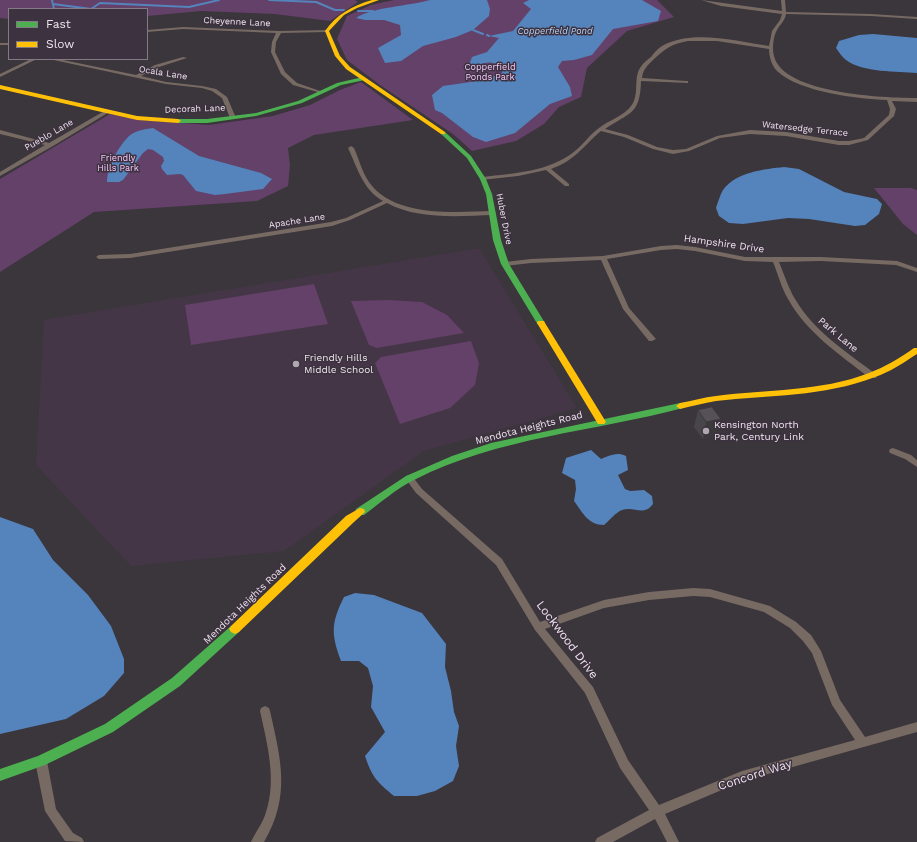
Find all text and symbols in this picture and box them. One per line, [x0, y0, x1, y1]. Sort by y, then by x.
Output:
legend [8, 8, 148, 60]
street label: Cheyenne Lane [203, 15, 271, 29]
text: Fast [46, 17, 71, 31]
water label: Copperfield Pond [518, 26, 592, 36]
text: Slow [46, 37, 74, 51]
park label: Copperfield Ponds Park [464, 62, 516, 83]
street label: Ocala Lane [138, 64, 188, 82]
street label: Decorah Lane [165, 103, 225, 115]
street label: Pueblo Lane [23, 117, 75, 153]
street label: Watersedge Terrace [761, 119, 849, 139]
park label: Friendly Hills Park [97, 153, 139, 174]
street label: Huber Drive [494, 192, 514, 246]
street label: Apache Lane [268, 211, 326, 231]
street label: Hampshire Drive [683, 232, 765, 256]
street label: Park Lane [816, 315, 860, 355]
place label: Friendly Hills Middle School [304, 352, 373, 376]
marker: Friendly Hills Middle School [291, 359, 301, 369]
street label: Mendota Heights Road [474, 409, 584, 447]
place label: Kensington North Park, Century Link [714, 419, 804, 442]
marker: Kensington North Park, Century Link [701, 426, 711, 436]
street label: Mendota Heights Road [201, 561, 289, 647]
street label: Lockwood Drive [533, 598, 601, 682]
street label: Concord Way [716, 756, 794, 794]

